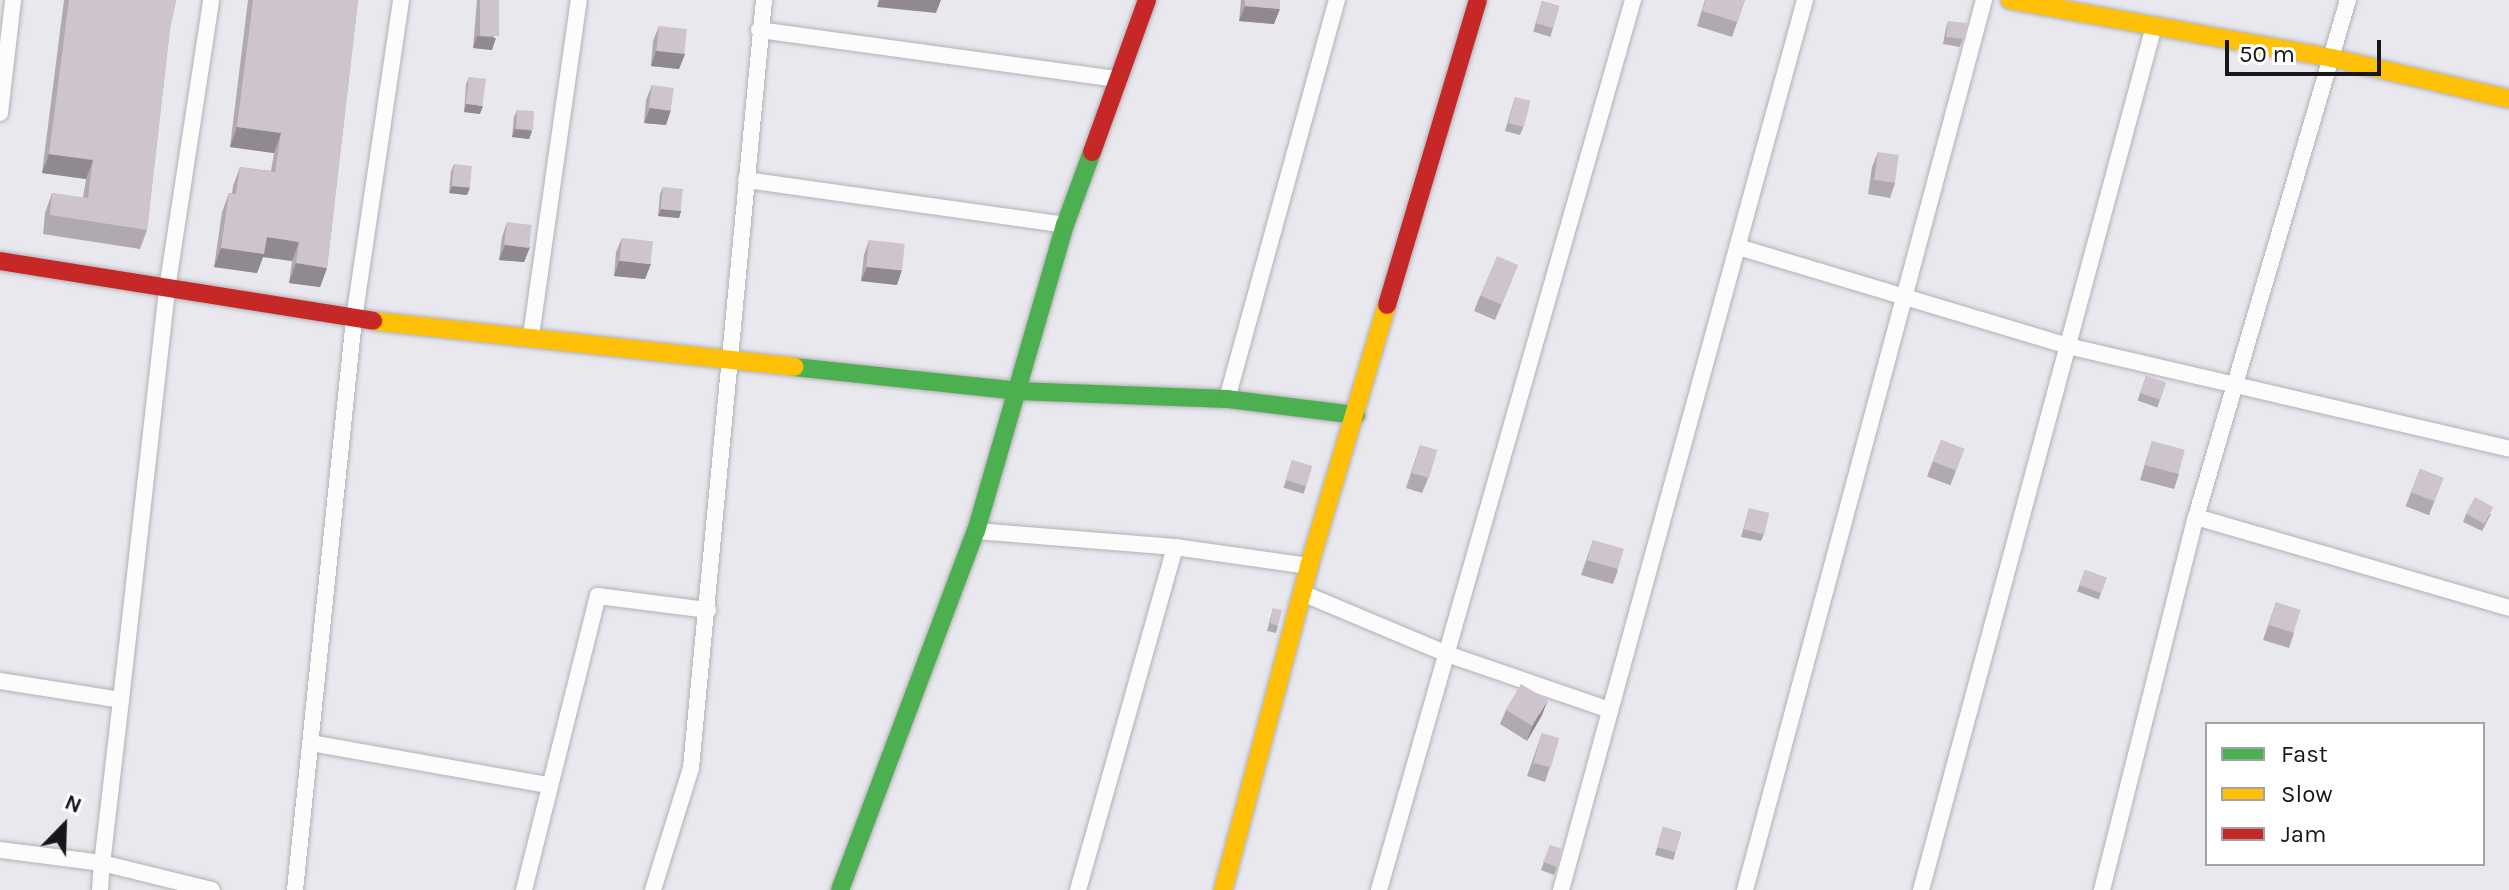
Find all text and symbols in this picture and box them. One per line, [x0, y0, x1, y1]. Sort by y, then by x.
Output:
scale bar [2229, 24, 2385, 74]
text: 50 m [2239, 40, 2295, 68]
legend [2205, 722, 2485, 866]
text: Fast [2281, 740, 2328, 768]
text: Slow [2281, 780, 2333, 808]
north arrow [24, 786, 104, 866]
text: N [61, 789, 86, 819]
text: Jam [2281, 820, 2326, 848]

